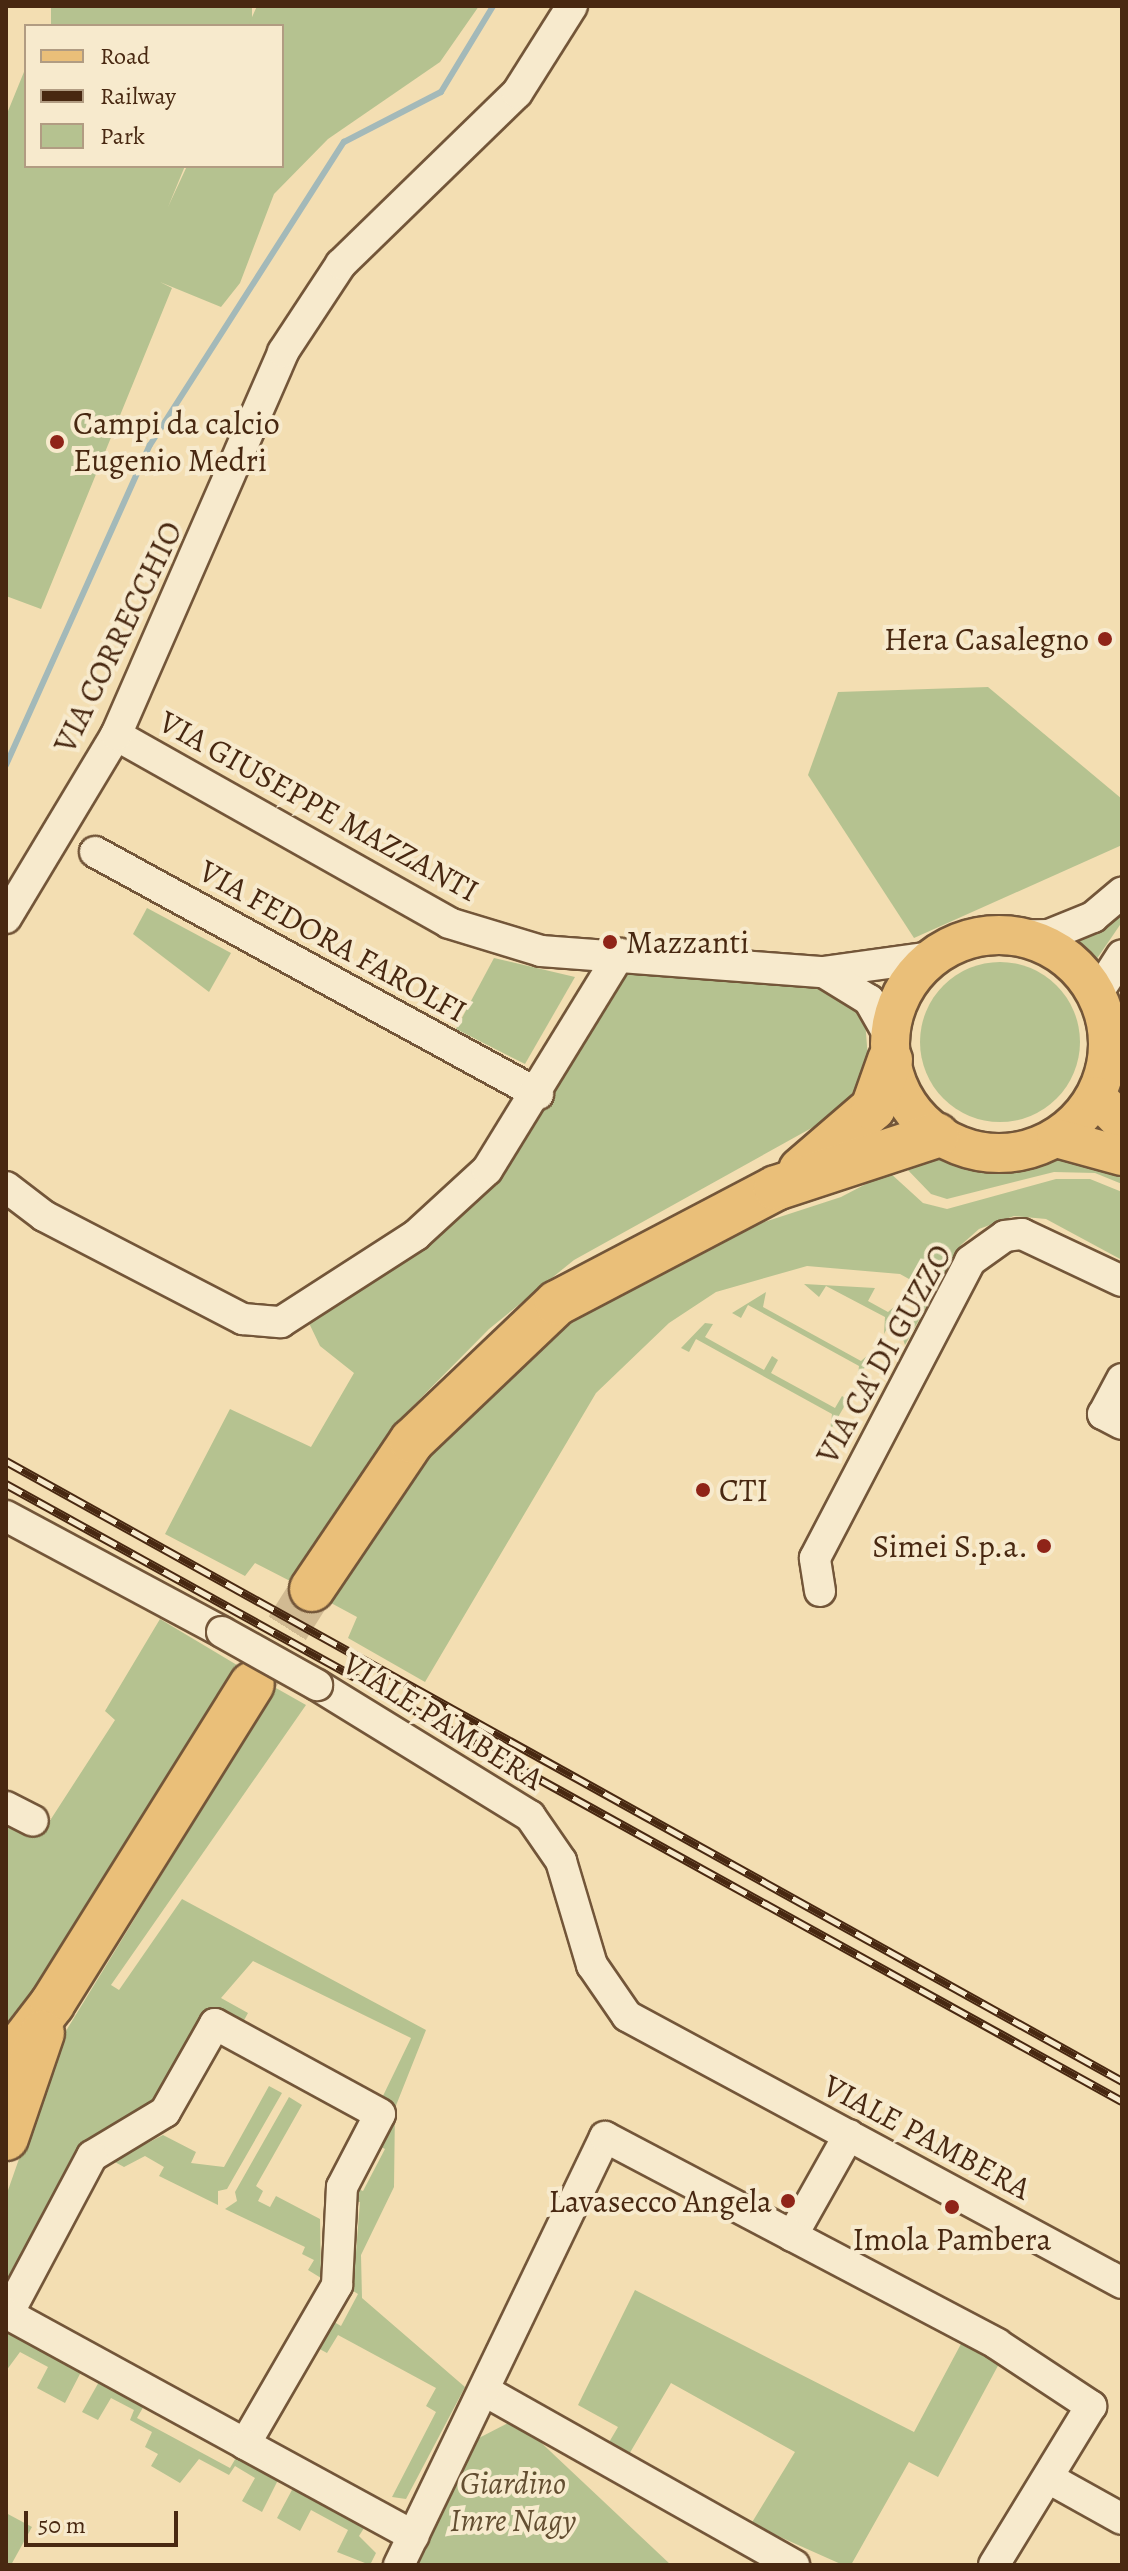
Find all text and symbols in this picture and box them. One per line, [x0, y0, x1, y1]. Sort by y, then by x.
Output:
legend [24, 24, 284, 168]
text: Road [100, 40, 150, 72]
text: Railway [100, 80, 176, 112]
text: Park [100, 120, 145, 152]
place label: Campi da calcio Eugenio Medri [73, 405, 280, 480]
marker: Campi da calcio Eugenio Medri [48, 433, 66, 451]
street label: VIA CORRECCHIO [45, 515, 191, 759]
place label: Hera Casalegno [884, 620, 1089, 658]
marker: Hera Casalegno [1096, 630, 1114, 648]
street label: VIA GIUSEPPE MAZZANTI [153, 702, 485, 910]
street label: VIA FEDORA FAROLFI [193, 852, 473, 1030]
place label: Mazzanti [626, 923, 749, 961]
marker: Mazzanti [601, 933, 619, 951]
street label: VIA CA' DI GUZZO [808, 1237, 960, 1471]
place label: CTI [719, 1471, 768, 1509]
marker: CTI [694, 1481, 712, 1499]
place label: Simei S.p.a. [872, 1527, 1028, 1565]
marker: Simei S.p.a. [1035, 1537, 1053, 1555]
street label: VIALE PAMBERA [336, 1644, 550, 1798]
street label: VIALE PAMBERA [817, 2066, 1037, 2208]
place label: Lavasecco Angela [549, 2182, 772, 2220]
marker: Lavasecco Angela [779, 2192, 797, 2210]
marker: Imola Pambera [943, 2198, 961, 2216]
place label: Imola Pambera [853, 2220, 1051, 2258]
park label: Giardino Imre Nagy [450, 2465, 576, 2540]
scale bar [28, 2495, 182, 2545]
text: 50 m [38, 2509, 86, 2541]

